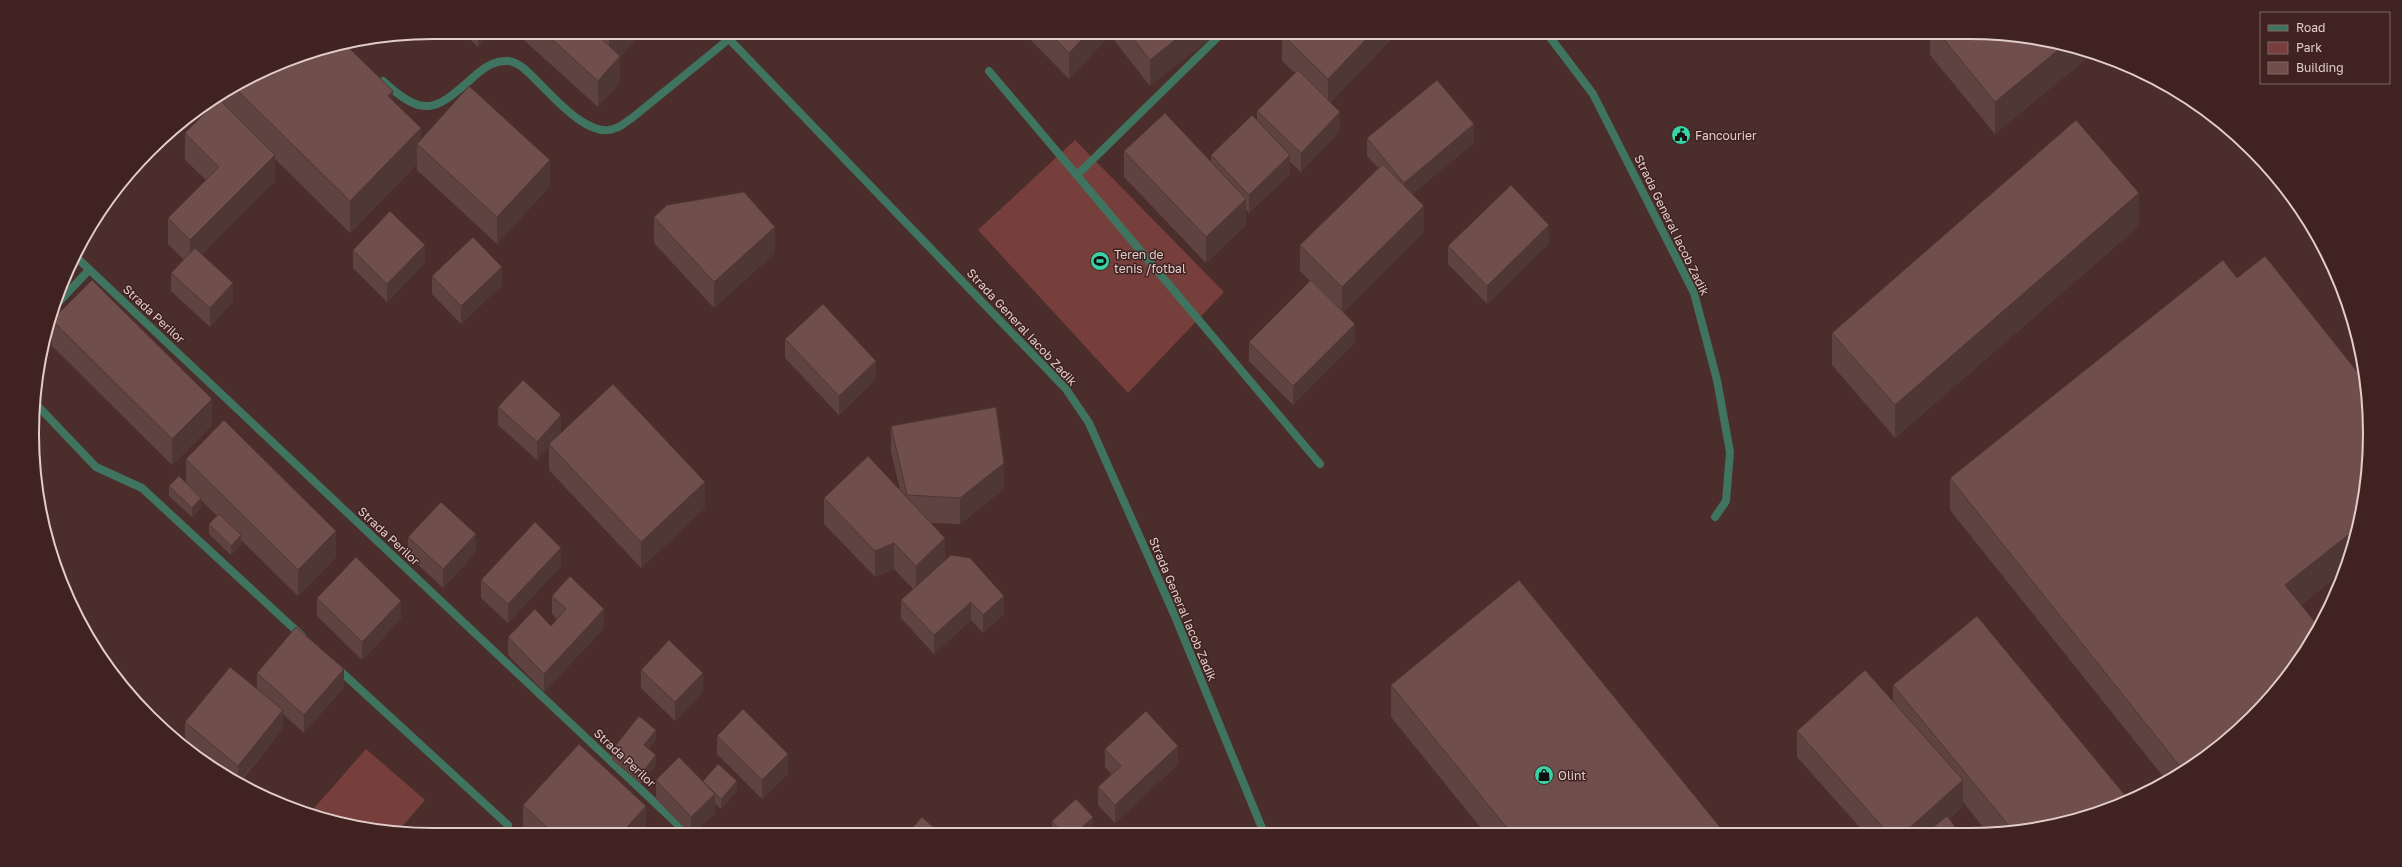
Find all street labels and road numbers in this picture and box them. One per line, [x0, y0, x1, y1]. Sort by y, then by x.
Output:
street label: Strada General Iacob Zadik [1631, 152, 1713, 298]
street label: Strada General Iacob Zadik [964, 265, 1080, 389]
street label: Strada Perilor [120, 282, 188, 347]
street label: Strada Perilor [355, 504, 423, 569]
street label: Strada General Iacob Zadik [1146, 535, 1220, 683]
street label: Strada Perilor [591, 726, 659, 791]

